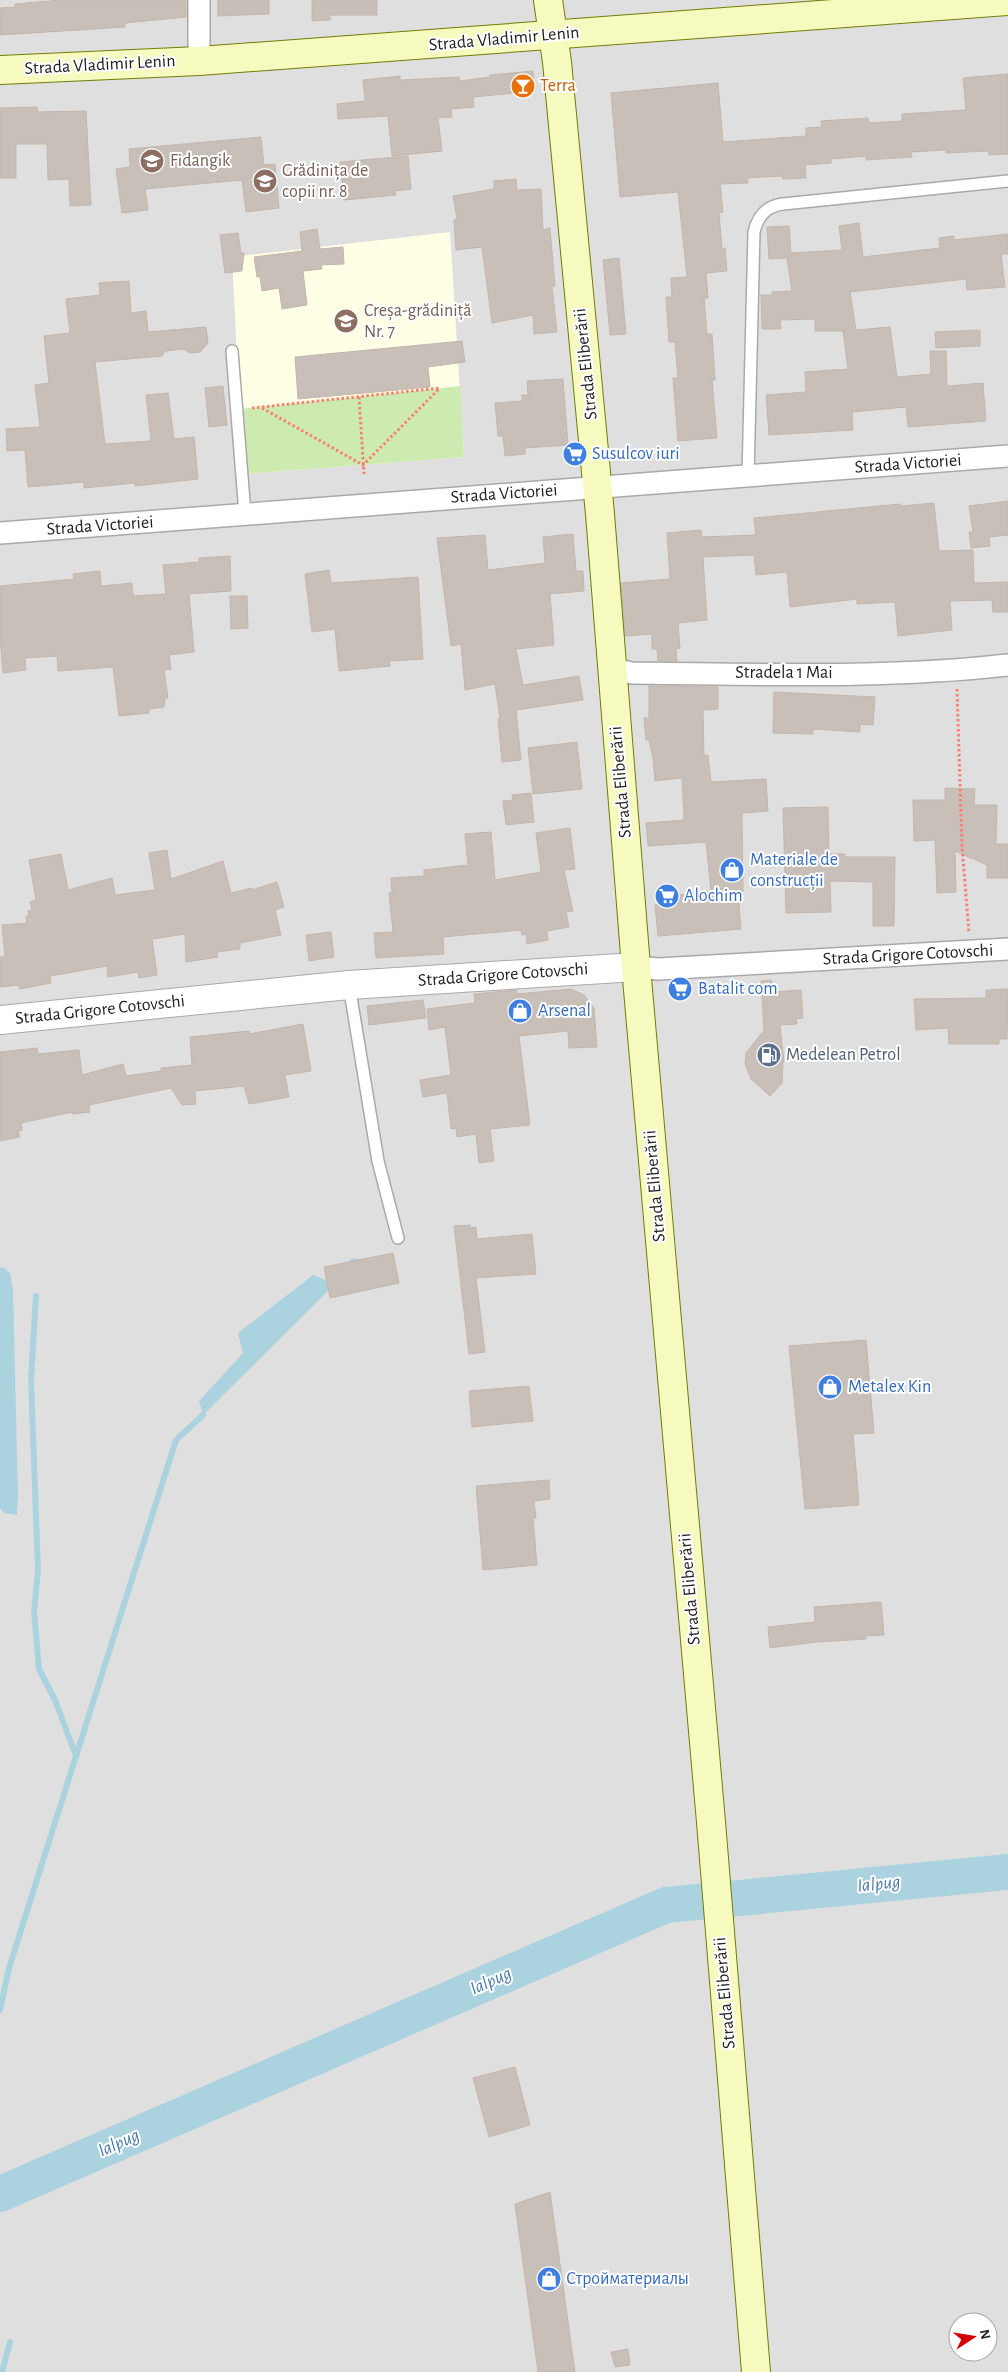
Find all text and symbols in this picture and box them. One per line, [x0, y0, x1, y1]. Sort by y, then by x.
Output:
street label: Strada Vladimir Lenin [428, 23, 580, 55]
street label: Strada Vladimir Lenin [24, 52, 176, 78]
bar icon: Terra [510, 73, 536, 99]
place label: Terra [540, 77, 576, 95]
school or university icon: Fidangik [139, 148, 165, 174]
place label: Fidangik [170, 152, 231, 170]
place label: Grădinița de copii nr. 8 [282, 162, 368, 201]
school or university icon: Grădinița de copii nr. 8 [252, 168, 278, 194]
place label: Creșa-grădiniță Nr. 7 [364, 302, 472, 341]
street label: Strada Eliberării [571, 307, 601, 421]
school or university icon: Creșa-grădiniță Nr. 7 [333, 308, 359, 334]
supermarket icon: Susulcov iuri [562, 441, 588, 467]
place label: Susulcov iuri [592, 445, 680, 463]
street label: Strada Victoriei [854, 451, 962, 477]
street label: Strada Victoriei [450, 481, 558, 507]
street label: Strada Victoriei [46, 513, 154, 539]
street label: Stradela 1 Mai [735, 664, 833, 682]
street label: Strada Eliberării [607, 725, 635, 839]
place label: Materiale de construcții [750, 851, 838, 891]
shop icon: Materiale de construcții [719, 857, 745, 883]
supermarket icon: Alochim [654, 883, 680, 909]
place label: Alochim [684, 887, 743, 905]
street label: Strada Grigore Cotovschi [822, 942, 994, 968]
street label: Strada Grigore Cotovschi [417, 960, 589, 990]
supermarket icon: Batalit com [667, 976, 693, 1002]
place label: Batalit com [698, 980, 778, 998]
street label: Strada Grigore Cotovschi [14, 992, 186, 1028]
shop icon: Arsenal [507, 998, 533, 1024]
place label: Arsenal [538, 1002, 591, 1020]
fuel station icon: Medelean Petrol [756, 1042, 782, 1068]
place label: Medelean Petrol [786, 1046, 901, 1064]
street label: Strada Eliberării [641, 1129, 669, 1243]
shop icon: Metalex Kin [817, 1374, 843, 1400]
place label: Metalex Kin [848, 1378, 931, 1396]
street label: Strada Eliberării [676, 1532, 704, 1646]
water label: Ialpug [857, 1872, 901, 1896]
street label: Strada Eliberării [711, 1936, 739, 2050]
water label: Ialpug [467, 1964, 515, 1998]
water label: Ialpug [95, 2126, 143, 2160]
shop icon: Стройматериалы [536, 2266, 562, 2292]
place label: Стройматериалы [566, 2270, 689, 2288]
north arrow [948, 2312, 998, 2362]
text: N [977, 2328, 993, 2341]

